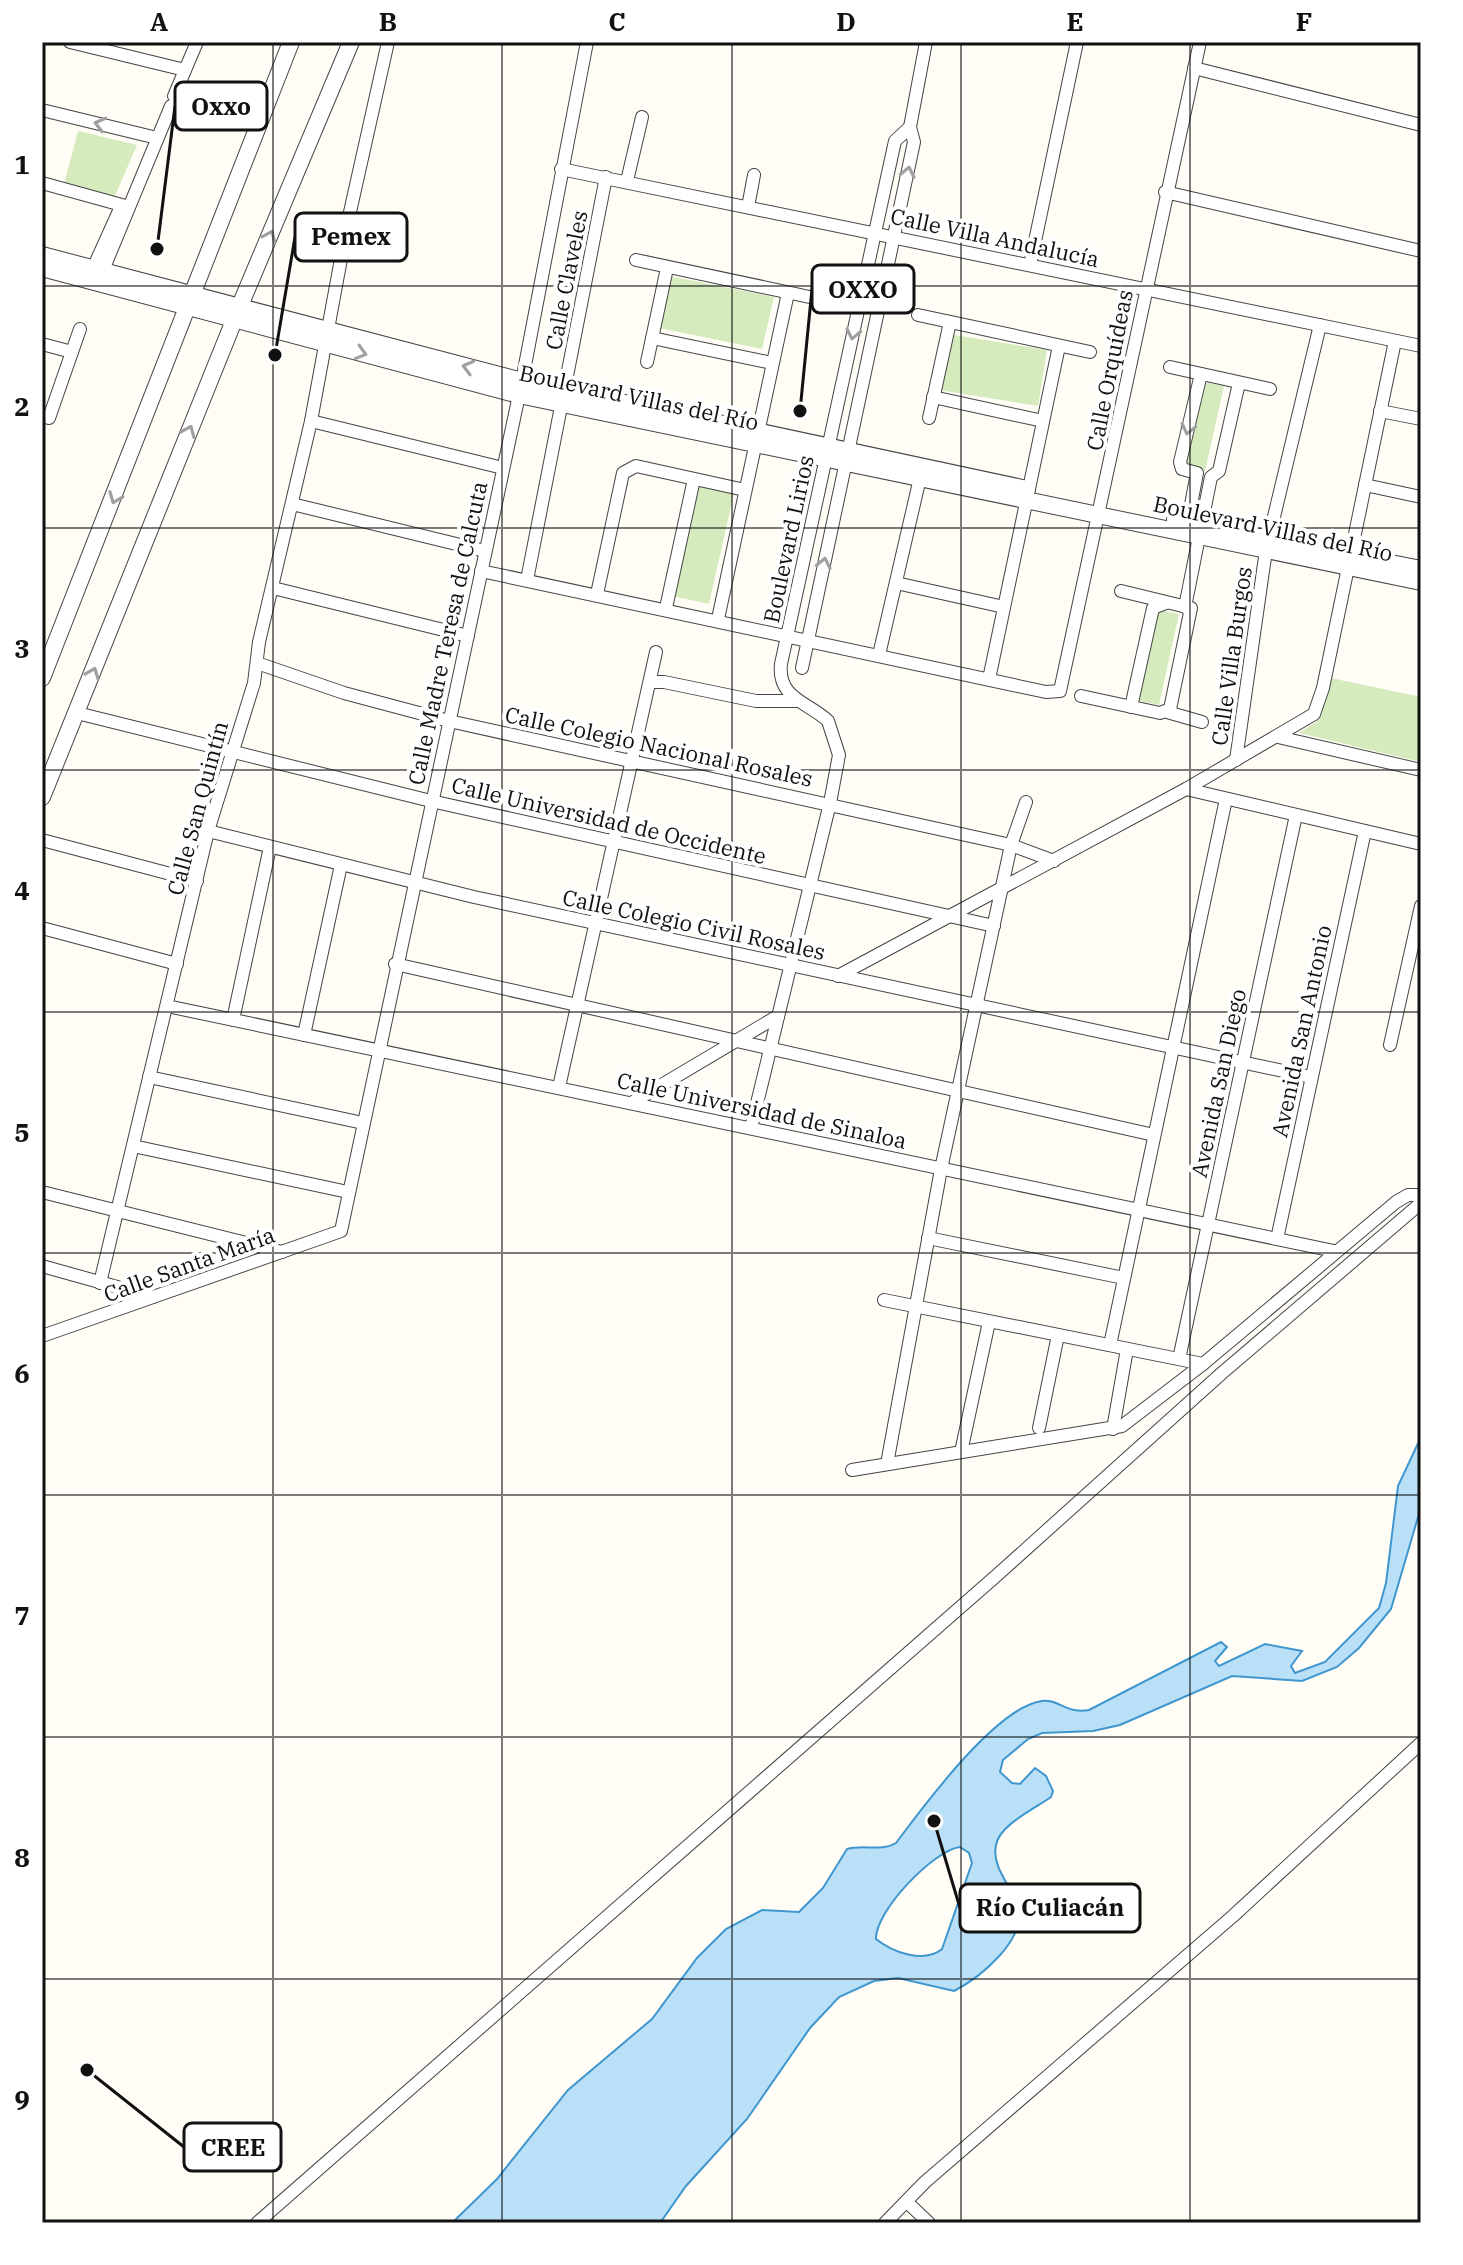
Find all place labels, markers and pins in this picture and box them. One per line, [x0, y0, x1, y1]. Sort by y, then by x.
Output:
callout: Oxxo [175, 82, 267, 130]
callout: Pemex [295, 213, 407, 261]
callout: OXXO [812, 265, 914, 313]
callout: Río Culiacán [960, 1884, 1140, 1932]
callout: CREE [184, 2123, 281, 2171]

